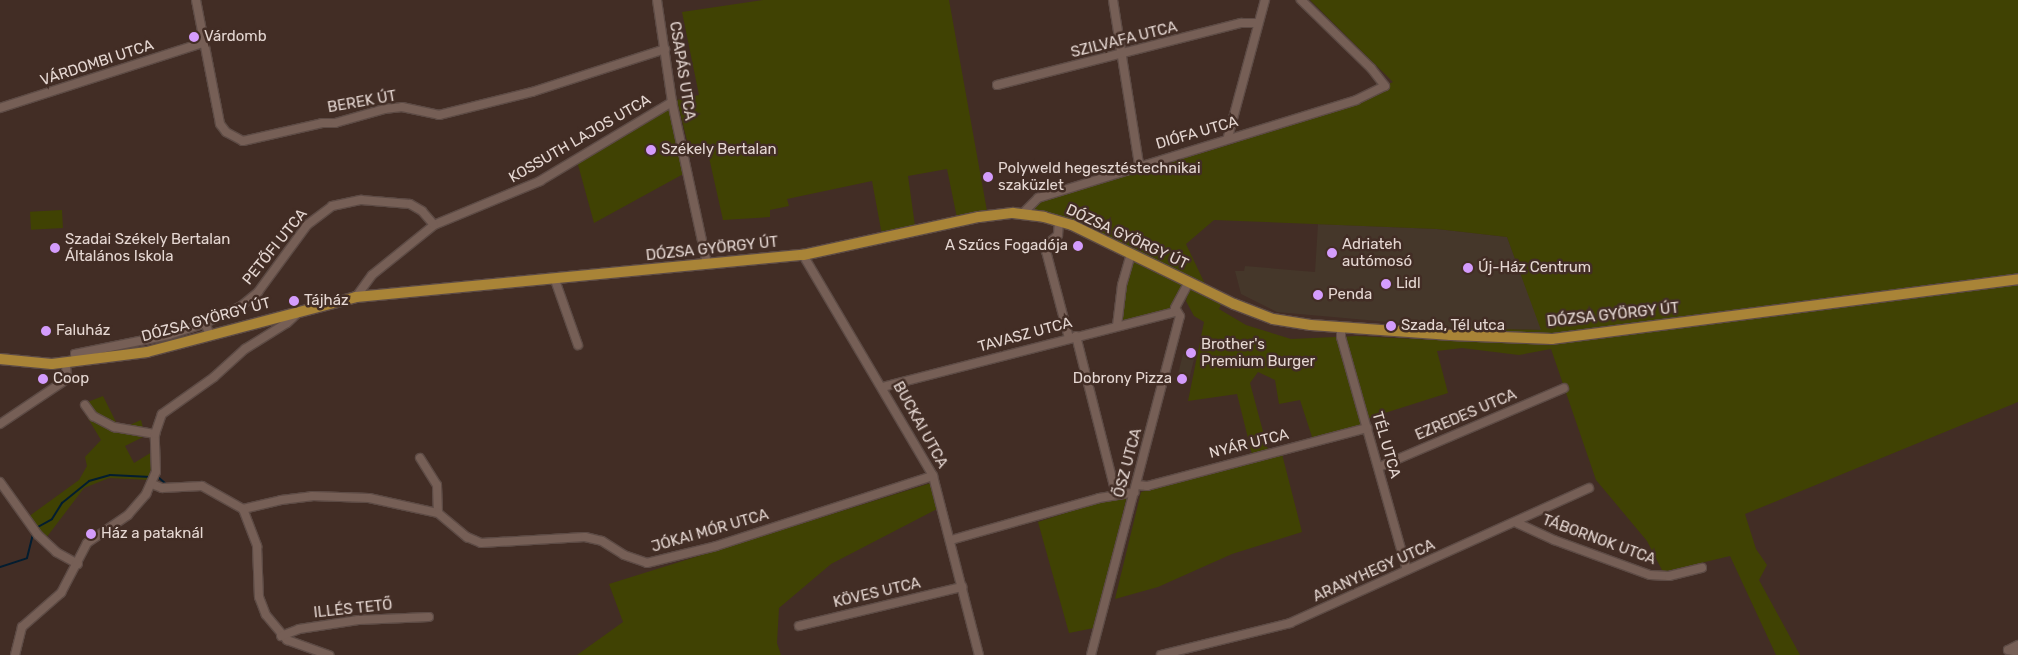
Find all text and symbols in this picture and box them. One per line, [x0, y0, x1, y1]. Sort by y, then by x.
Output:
street label: SZILVAFA UTCA [1069, 18, 1179, 62]
street label: CSAPÁS UTCA [665, 20, 699, 122]
place label: Várdomb [204, 28, 267, 46]
marker: Várdomb [188, 31, 200, 43]
street label: VÁRDOMBI UTCA [38, 36, 156, 90]
street label: BEREK ÚT [326, 87, 398, 117]
street label: KOSSUTH LAJOS UTCA [506, 91, 654, 187]
street label: DIÓFA UTCA [1154, 113, 1240, 153]
place label: Székely Bertalan [661, 141, 777, 159]
marker: Székely Bertalan [645, 144, 657, 156]
place label: Polyweld hegesztéstechnikai szaküzlet [998, 159, 1201, 194]
marker: Polyweld hegesztéstechnikai szaküzlet [982, 171, 994, 183]
street label: DÓZSA GYÖRGY ÚT [1063, 201, 1191, 273]
street label: PETŐFI UTCA [239, 205, 311, 289]
place label: Szadai Székely Bertalan Általános Iskola [65, 230, 231, 265]
street label: DÓZSA GYÖRGY ÚT [645, 233, 779, 265]
place label: Adriateh autómosó [1342, 235, 1412, 270]
place label: A Szűcs Fogadója [945, 237, 1068, 255]
marker: A Szűcs Fogadója [1072, 240, 1084, 252]
marker: Szadai Székely Bertalan Általános Iskola [49, 242, 61, 254]
marker: Adriateh autómosó [1326, 247, 1338, 259]
place label: Új-Ház Centrum [1478, 259, 1591, 277]
marker: Új-Ház Centrum [1462, 262, 1474, 274]
place label: Lidl [1396, 275, 1421, 293]
marker: Lidl [1380, 278, 1392, 290]
place label: Penda [1328, 286, 1372, 304]
marker: Penda [1312, 289, 1324, 301]
place label: Tájház [304, 292, 349, 310]
street label: DÓZSA GYÖRGY ÚT [139, 294, 273, 346]
marker: Tájház [288, 295, 300, 307]
street label: DÓZSA GYÖRGY ÚT [1546, 299, 1680, 331]
street label: TAVASZ UTCA [976, 314, 1074, 356]
place label: Szada, Tél utca [1401, 317, 1505, 335]
marker: Szada, Tél utca [1385, 320, 1397, 332]
place label: Faluház [56, 322, 110, 340]
marker: Faluház [40, 325, 52, 337]
place label: Brother's Premium Burger [1201, 335, 1315, 370]
marker: Brother's Premium Burger [1185, 347, 1197, 359]
place label: Coop [53, 370, 89, 388]
place label: Dobrony Pizza [1072, 370, 1172, 388]
marker: Coop [37, 373, 49, 385]
marker: Dobrony Pizza [1176, 373, 1188, 385]
street label: BUCKAI UTCA [889, 379, 951, 471]
street label: EZREDES UTCA [1413, 386, 1519, 444]
street label: TÉL UTCA [1368, 409, 1404, 481]
street label: NYÁR UTCA [1207, 425, 1291, 463]
street label: ŐSZ UTCA [1110, 426, 1146, 500]
street label: JÓKAI MÓR UTCA [649, 506, 771, 556]
street label: TÁBORNOK UTCA [1540, 511, 1658, 569]
place label: Ház a pataknál [101, 525, 203, 543]
marker: Ház a pataknál [85, 528, 97, 540]
street label: ARANYHEGY UTCA [1310, 536, 1438, 606]
street label: KÖVES UTCA [832, 574, 922, 612]
street label: ILLÉS TETŐ [313, 596, 393, 622]

